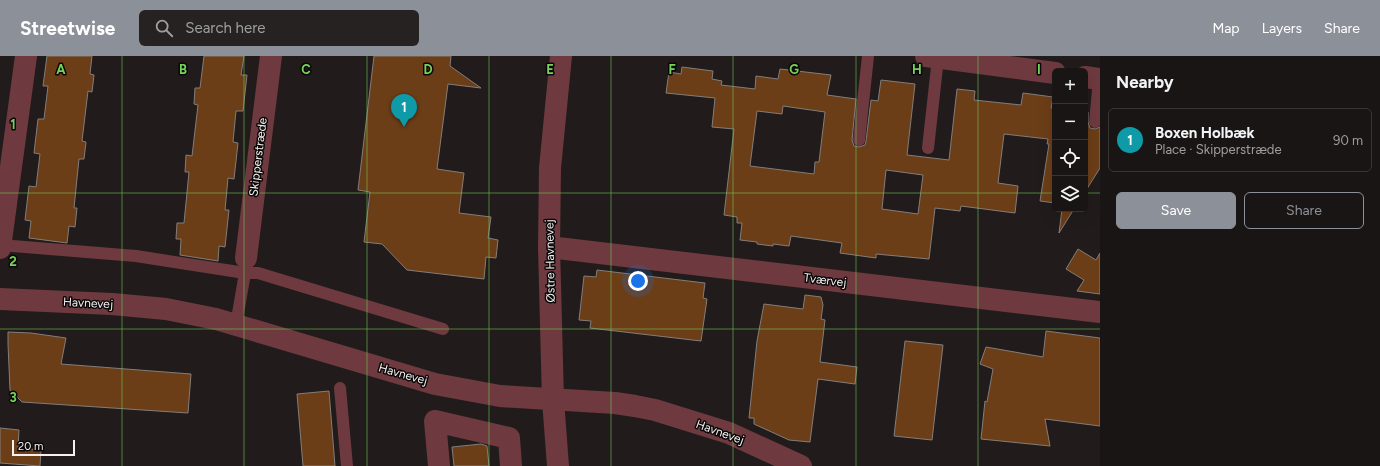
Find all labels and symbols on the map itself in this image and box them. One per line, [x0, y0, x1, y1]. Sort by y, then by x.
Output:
text: A [56, 62, 66, 77]
text: B [179, 62, 187, 77]
text: C [301, 62, 311, 77]
text: D [423, 62, 433, 77]
text: E [546, 62, 554, 77]
text: F [668, 62, 676, 77]
text: G [789, 62, 799, 77]
text: H [912, 62, 922, 77]
text: I [1037, 62, 1041, 77]
pin: 1 [391, 94, 417, 127]
street label: Skipperstræde [246, 116, 270, 197]
text: 1 [10, 117, 16, 132]
street label: Østre Havnevej [542, 219, 558, 303]
text: 2 [9, 254, 17, 269]
street label: Tværvej [803, 270, 847, 290]
your location [628, 271, 648, 291]
street label: Havnevej [63, 295, 113, 311]
street label: Havnevej [377, 360, 429, 388]
text: 3 [9, 390, 17, 405]
street label: Havnevej [694, 417, 746, 447]
scale bar [12, 438, 75, 457]

